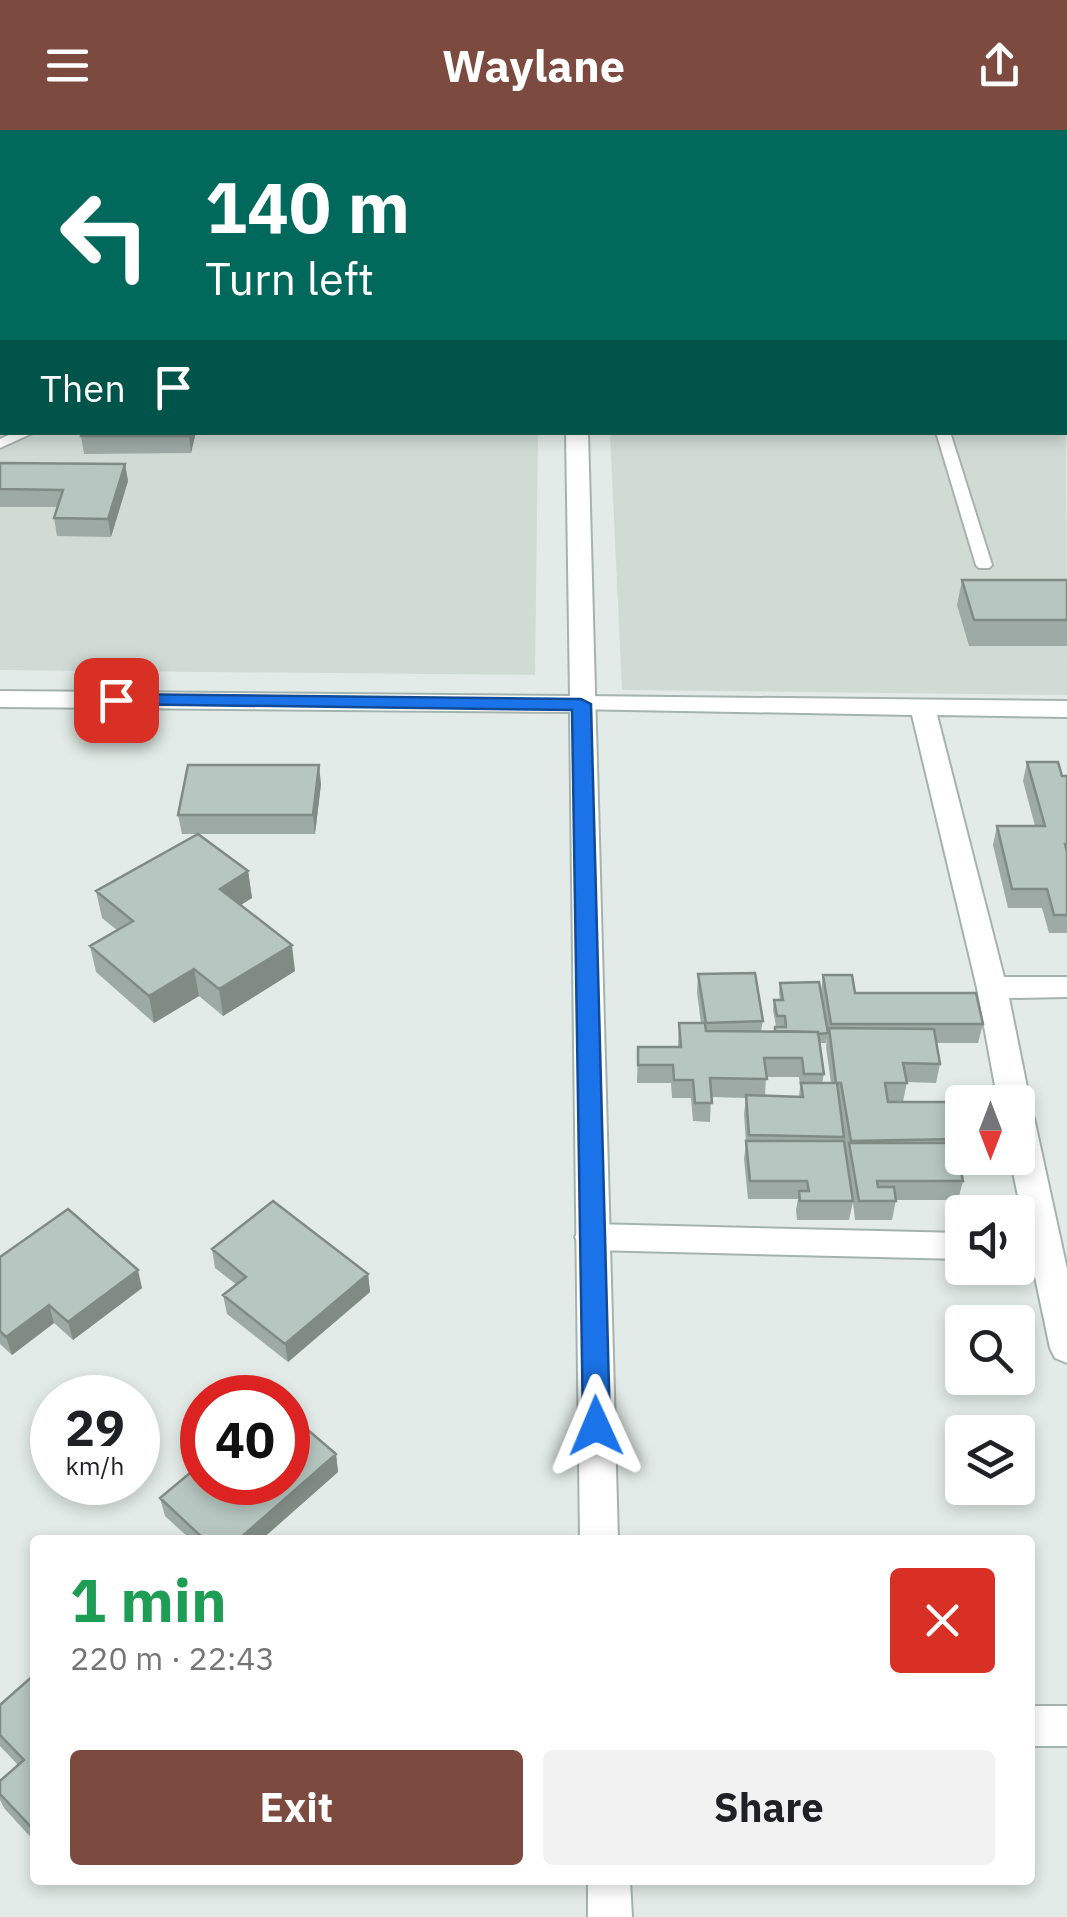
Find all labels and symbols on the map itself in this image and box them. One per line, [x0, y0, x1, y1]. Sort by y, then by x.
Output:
pin [74, 658, 159, 743]
north arrow [945, 1085, 1035, 1175]
position arrow [544, 1374, 648, 1478]
speed limit sign: 40 [180, 1375, 310, 1505]

